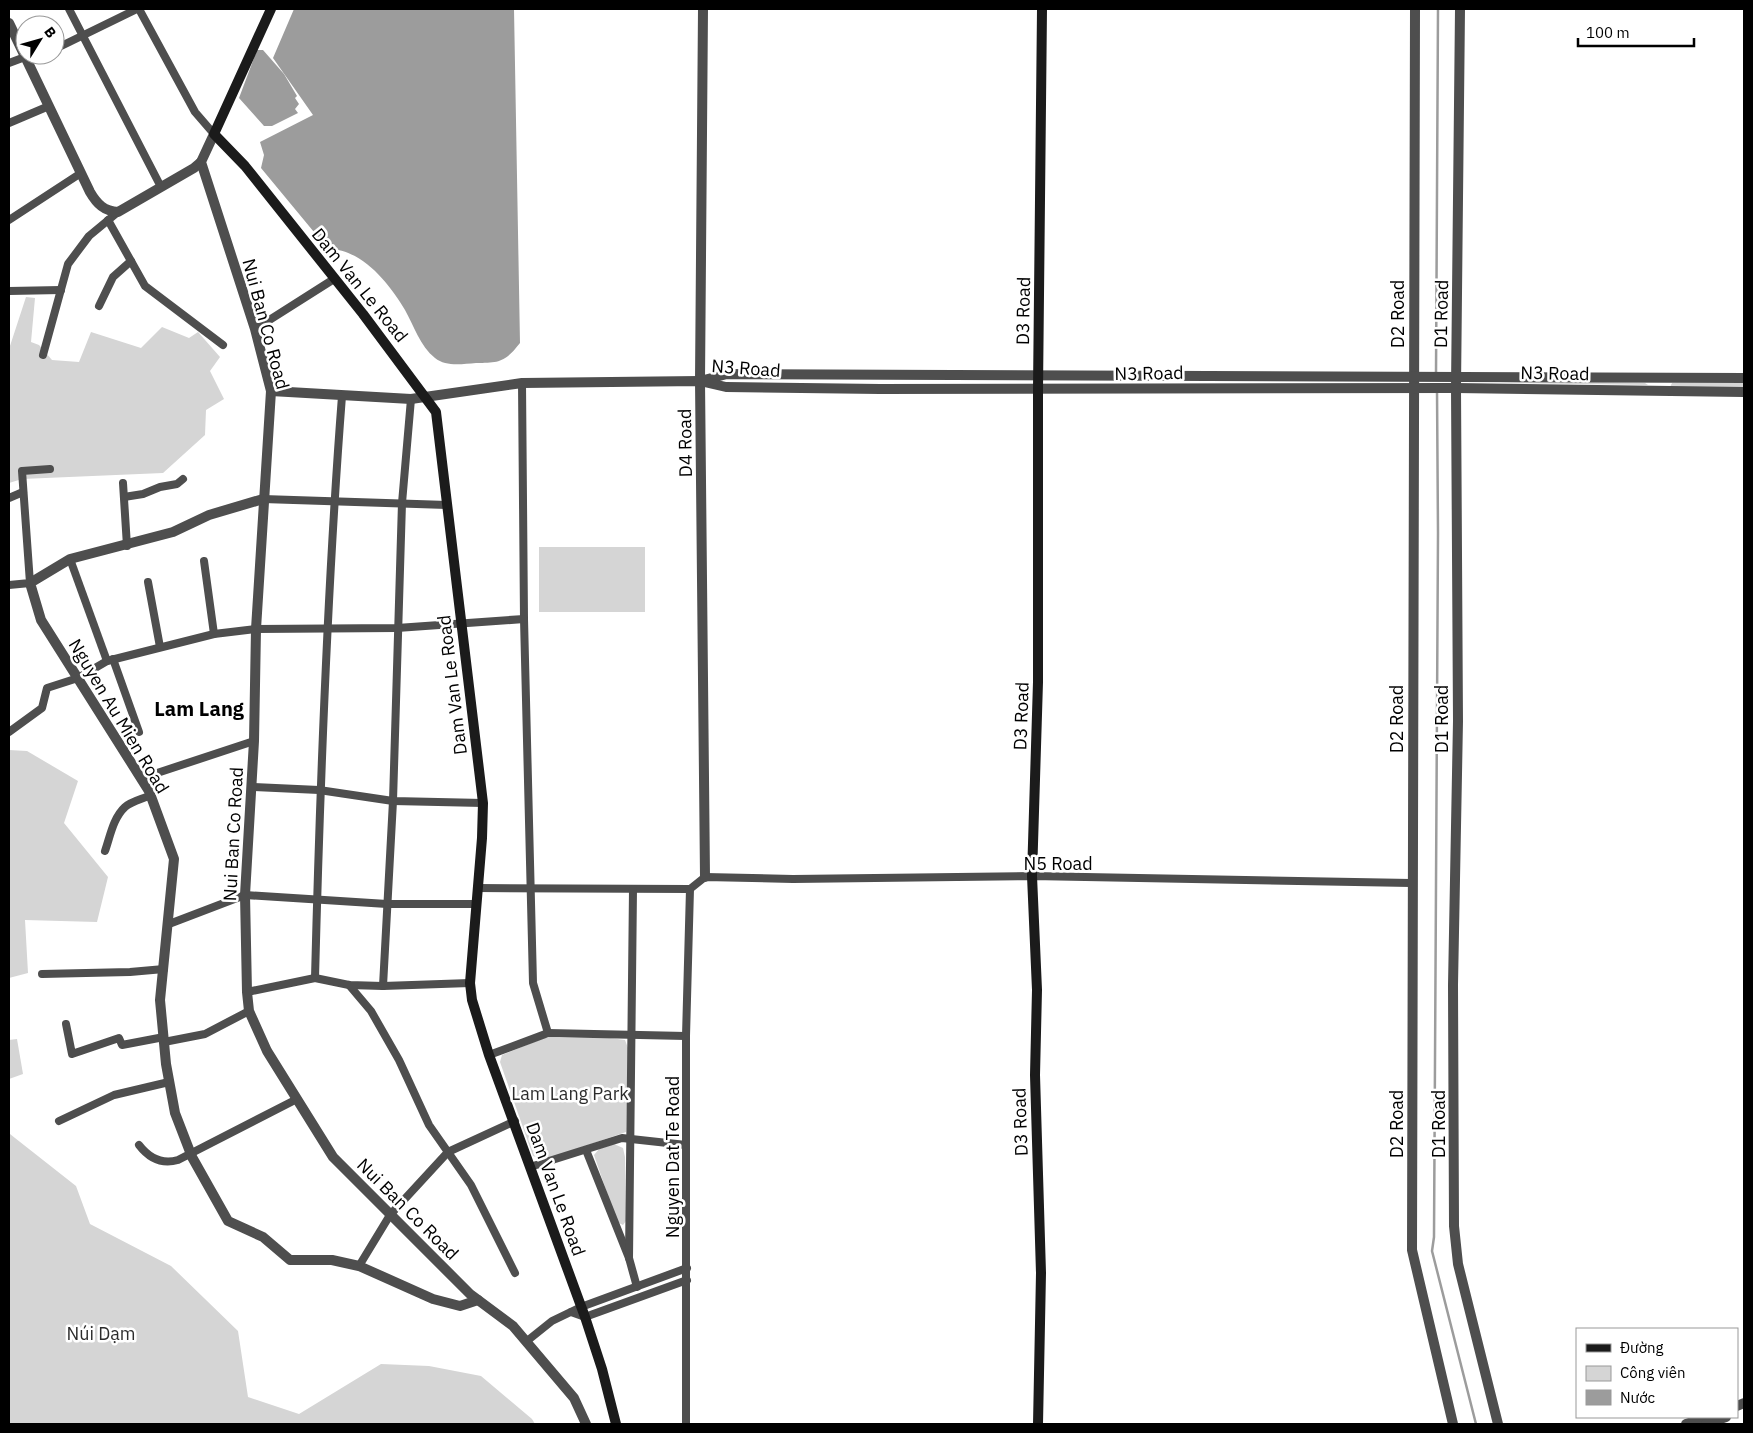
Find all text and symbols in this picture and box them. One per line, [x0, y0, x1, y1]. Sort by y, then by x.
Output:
north arrow [15, 15, 65, 65]
scale bar [1578, 15, 1694, 47]
text: B [40, 23, 60, 41]
text: 100 m [1586, 23, 1630, 42]
street label: Dam Van Le Road [307, 223, 413, 347]
street label: Nui Ban Co Road [237, 256, 295, 392]
street label: D3 Road [1011, 277, 1035, 345]
street label: D2 Road [1386, 280, 1409, 348]
street label: D1 Road [1429, 280, 1453, 348]
street label: N3 Road [711, 354, 781, 382]
street label: N3 Road [1114, 361, 1184, 385]
street label: N3 Road [1520, 361, 1590, 385]
street label: D4 Road [673, 409, 697, 477]
street label: Dam Van Le Road [432, 614, 472, 756]
street label: Nguyen Au Mien Road [64, 634, 174, 798]
street label: D3 Road [1008, 681, 1034, 751]
street label: D2 Road [1385, 685, 1408, 753]
street label: D1 Road [1430, 685, 1453, 753]
district label: Lam Lang [154, 695, 245, 722]
street label: Nui Ban Co Road [218, 766, 248, 902]
street label: N5 Road [1023, 852, 1093, 875]
street label: Nguyen Dat Te Road [661, 1076, 684, 1238]
park label: Lam Lang Park [511, 1082, 629, 1105]
street label: D3 Road [1007, 1087, 1033, 1157]
street label: D2 Road [1385, 1090, 1408, 1158]
street label: D1 Road [1427, 1090, 1450, 1158]
street label: Dam Van Le Road [521, 1119, 591, 1259]
street label: Nui Ban Co Road [352, 1153, 464, 1265]
park label: Núi Dạm [66, 1322, 136, 1345]
legend [1576, 1328, 1738, 1418]
text: Đường [1620, 1338, 1664, 1357]
text: Công viên [1620, 1363, 1686, 1382]
text: Nước [1620, 1388, 1656, 1407]

